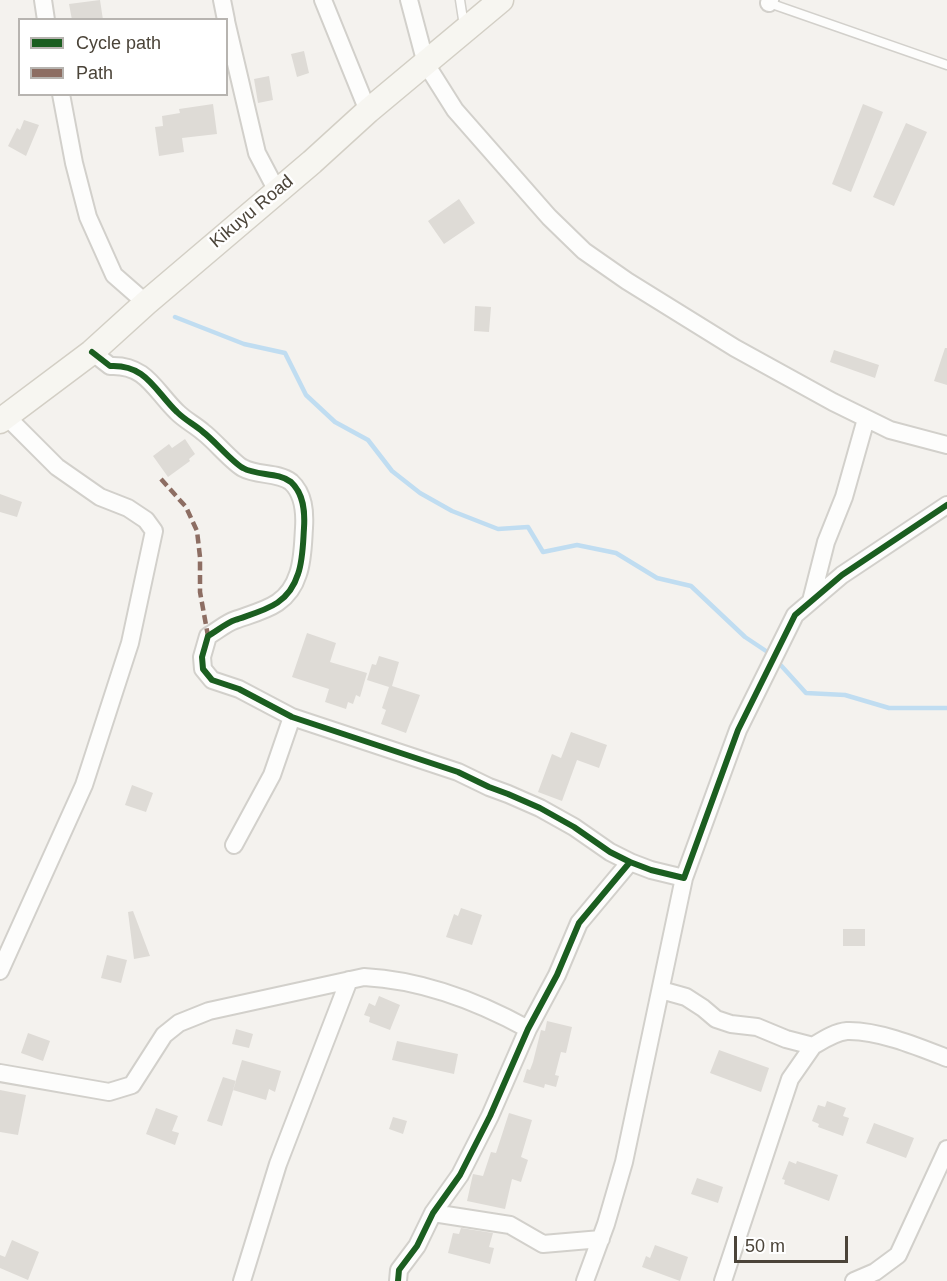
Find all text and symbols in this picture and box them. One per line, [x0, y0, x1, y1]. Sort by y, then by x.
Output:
legend [18, 18, 228, 96]
text: Cycle path [76, 33, 161, 53]
text: Path [76, 63, 113, 83]
street label: Kikuyu Road [206, 171, 298, 253]
scale bar [737, 1224, 851, 1262]
text: 50 m [745, 1236, 785, 1256]

